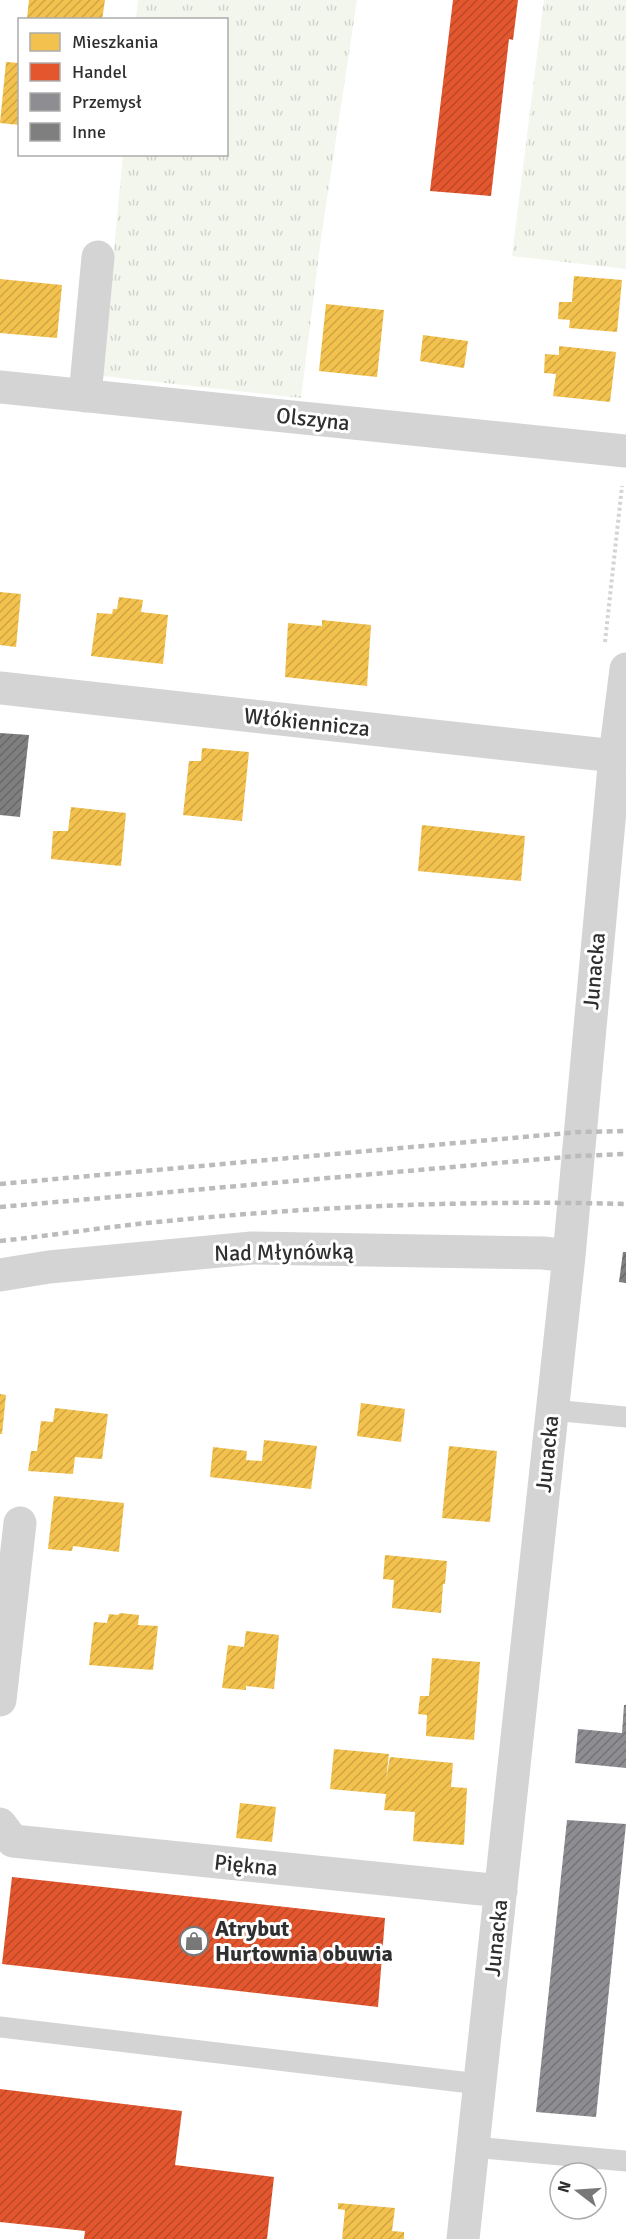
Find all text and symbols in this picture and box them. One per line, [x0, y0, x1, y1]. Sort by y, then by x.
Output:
legend [18, 18, 228, 156]
text: Mieszkania [72, 31, 158, 53]
text: Handel [72, 61, 127, 83]
text: Przemysł [72, 91, 142, 113]
text: Inne [72, 121, 106, 143]
street label: Olszyna [275, 402, 351, 436]
street label: Włókiennicza [243, 702, 371, 742]
street label: Junacka [577, 931, 611, 1011]
street label: Nad Młynówką [214, 1237, 354, 1267]
street label: Junacka [530, 1414, 564, 1494]
street label: Piękna [213, 1848, 279, 1882]
street label: Junacka [479, 1898, 513, 1978]
place label: Atrybut Hurtownia obuwia [215, 1915, 393, 1967]
shop icon: Atrybut Hurtownia obuwia [178, 1925, 210, 1957]
north arrow [548, 2161, 608, 2221]
text: N [553, 2179, 576, 2195]

